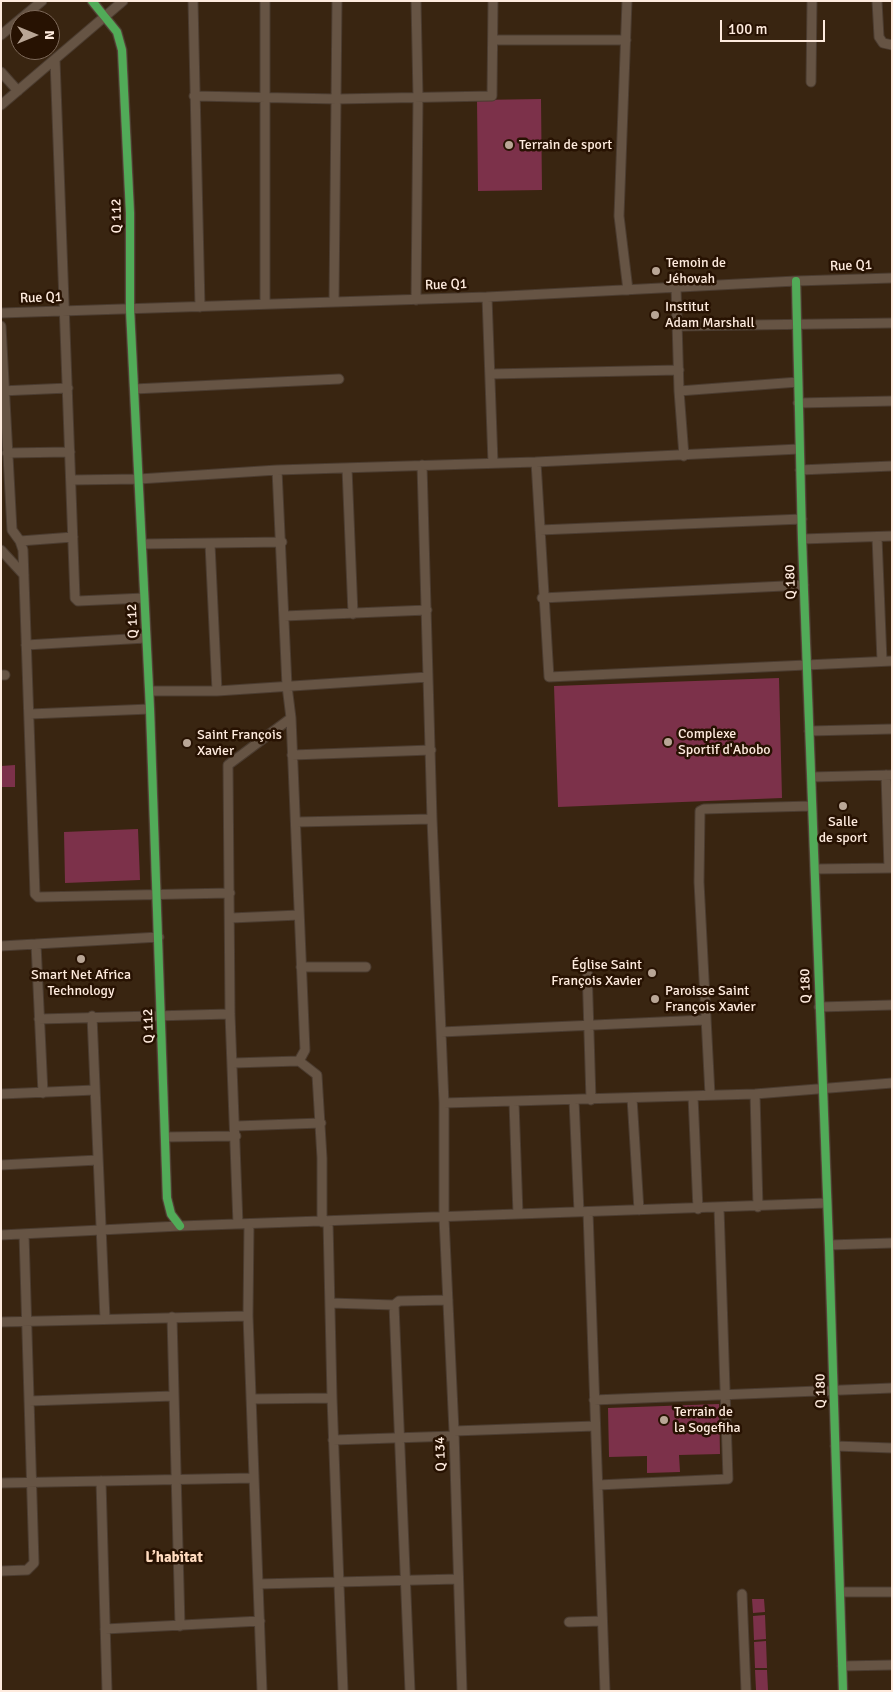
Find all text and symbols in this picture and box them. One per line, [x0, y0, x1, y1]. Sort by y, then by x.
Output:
north arrow [10, 10, 60, 60]
scale bar [723, 10, 828, 42]
text: 100 m [728, 20, 768, 38]
text: N [41, 30, 58, 40]
place label: Terrain de sport [519, 137, 612, 153]
marker: Terrain de sport [503, 139, 515, 151]
street label: Q 112 [108, 198, 126, 234]
place label: Temoin de Jéhovah [666, 255, 726, 288]
street label: Rue Q1 [829, 257, 873, 275]
marker: Temoin de Jéhovah [650, 265, 662, 277]
street label: Rue Q1 [424, 276, 468, 294]
street label: Rue Q1 [19, 289, 63, 307]
place label: Institut Adam Marshall [665, 299, 755, 332]
marker: Institut Adam Marshall [649, 309, 661, 321]
street label: Q 180 [782, 564, 800, 600]
street label: Q 112 [124, 603, 142, 639]
place label: Complexe Sportif d'Abobo [678, 726, 771, 759]
place label: Saint François Xavier [197, 727, 282, 760]
marker: Complexe Sportif d'Abobo [662, 736, 674, 748]
marker: Saint François Xavier [181, 737, 193, 749]
marker: Salle de sport [837, 800, 849, 812]
place label: Salle de sport [819, 814, 867, 846]
marker: Smart Net Africa Technology [75, 953, 87, 965]
place label: Église Saint François Xavier [551, 957, 642, 990]
place label: Smart Net Africa Technology [31, 967, 131, 1000]
marker: Église Saint François Xavier [646, 967, 658, 979]
street label: Q 180 [797, 968, 815, 1004]
place label: Paroisse Saint François Xavier [665, 983, 756, 1016]
marker: Paroisse Saint François Xavier [649, 993, 661, 1005]
street label: Q 112 [140, 1008, 158, 1044]
street label: Q 180 [812, 1373, 830, 1409]
place label: Terrain de la Sogefiha [674, 1404, 741, 1436]
marker: Terrain de la Sogefiha [658, 1414, 670, 1426]
street label: Q 134 [432, 1436, 450, 1472]
district label: L’habitat [145, 1549, 203, 1567]

